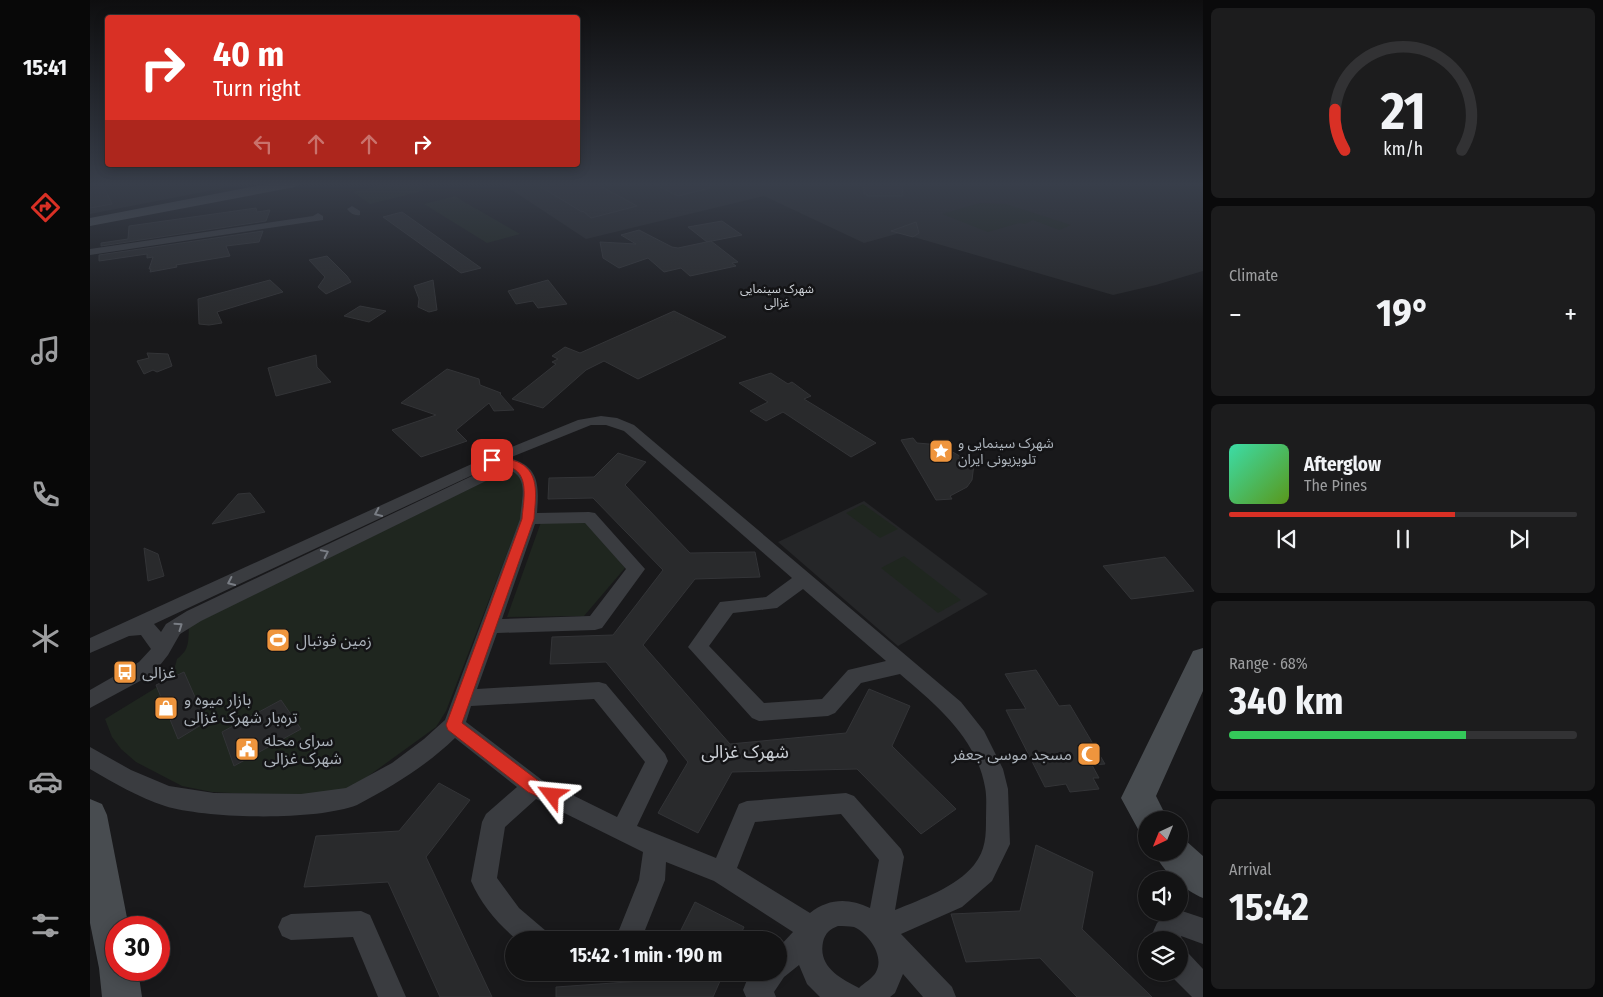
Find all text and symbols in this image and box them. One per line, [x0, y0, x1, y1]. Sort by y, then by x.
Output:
text: 40 m [213, 33, 284, 75]
icon: right [130, 35, 195, 100]
text: 15:41 [23, 54, 67, 81]
text: Turn right [213, 75, 301, 102]
text: 21 [1379, 80, 1426, 143]
icon: left [249, 130, 277, 158]
icon: ahead [302, 130, 330, 158]
icon: ahead [355, 130, 383, 158]
icon: right [408, 130, 436, 158]
text: km/h [1383, 138, 1423, 160]
icon: directions [28, 190, 63, 225]
text: Climate [1229, 266, 1278, 285]
district label: شهرک سینمایی غزالی [740, 282, 814, 310]
text: 19° [1376, 290, 1430, 336]
text: − [1229, 298, 1242, 331]
text: + [1564, 298, 1577, 331]
icon: music [28, 333, 63, 368]
place label: شهرک سینمایی و تلویزیونی ایران [958, 435, 1054, 468]
place icon: شهرک سینمایی و تلویزیونی ایران [928, 438, 954, 464]
pin [471, 439, 513, 481]
icon: arrive [478, 446, 506, 474]
text: Afterglow [1304, 453, 1381, 476]
text: The Pines [1304, 476, 1367, 495]
icon: phone [28, 477, 63, 512]
one-way arrow [374, 507, 383, 517]
icon: previous [1273, 525, 1301, 553]
icon: pause [1389, 525, 1417, 553]
icon: next [1505, 525, 1533, 553]
one-way arrow [319, 549, 328, 559]
one-way arrow [227, 575, 236, 586]
icon: climate [28, 621, 63, 656]
one-way arrow [174, 623, 183, 632]
sports icon: زمین فوتبال [265, 627, 291, 653]
place label: زمین فوتبال [296, 631, 372, 651]
text: Range · 68% [1229, 654, 1308, 673]
bus stop icon: غزالی [112, 659, 138, 685]
place label: غزالی [142, 663, 176, 682]
text: 340 km [1229, 678, 1343, 724]
place label: بازار میوه و تره‌بار شهرک غزالی [184, 690, 298, 727]
shop icon: بازار میوه و تره‌بار شهرک غزالی [153, 695, 179, 721]
place label: سرای محله شهرک غزالی [264, 731, 342, 768]
public building icon: سرای محله شهرک غزالی [234, 736, 260, 762]
district label: شهرک غزالی [701, 741, 789, 763]
mosque icon: مسجد موسی جعفر [1076, 741, 1102, 767]
place label: مسجد موسی جعفر [950, 745, 1072, 764]
icon: car [28, 764, 63, 799]
position arrow [525, 768, 577, 820]
north arrow [1138, 811, 1188, 861]
map controls [1138, 811, 1188, 981]
text: Arrival [1229, 860, 1271, 879]
button: sound [1138, 871, 1188, 921]
text: 15:42 [1229, 884, 1309, 930]
icon: filters [28, 908, 63, 943]
speed limit sign: 30 [105, 916, 170, 981]
button: layers [1138, 931, 1188, 981]
text: 15:42 · 1 min · 190 m [570, 944, 722, 967]

